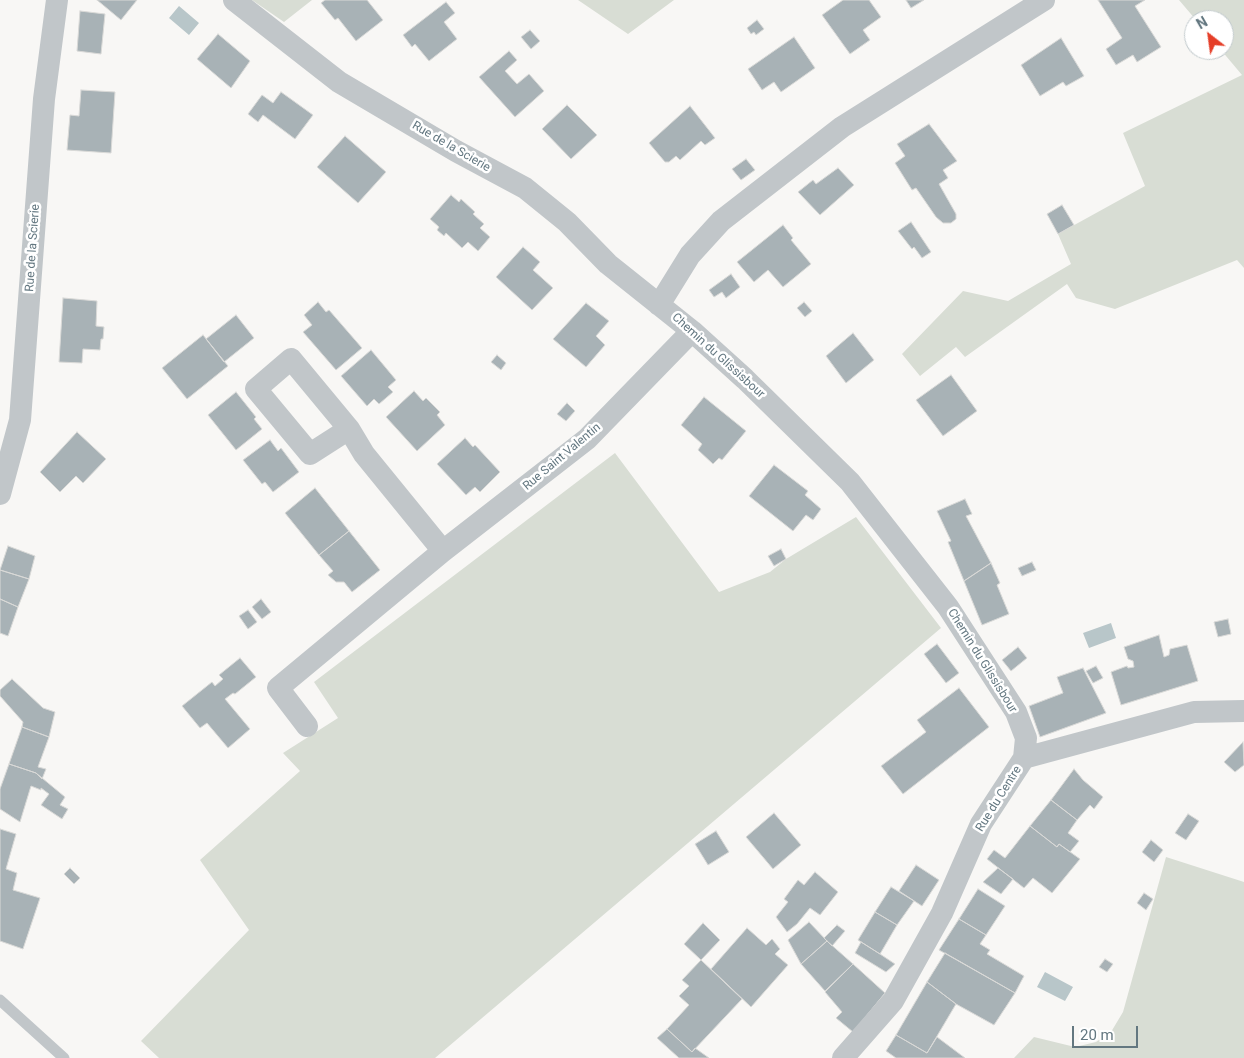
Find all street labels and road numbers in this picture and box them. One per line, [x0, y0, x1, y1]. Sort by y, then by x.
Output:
street label: Rue de la Scierie [409, 119, 493, 175]
street label: Rue de la Scierie [23, 204, 43, 292]
street label: Chemin du Glissisbour [669, 311, 767, 401]
street label: Rue Saint Valentin [520, 420, 604, 494]
street label: Chemin du Glissisbour [944, 606, 1020, 716]
street label: Rue du Centre [973, 763, 1025, 835]

